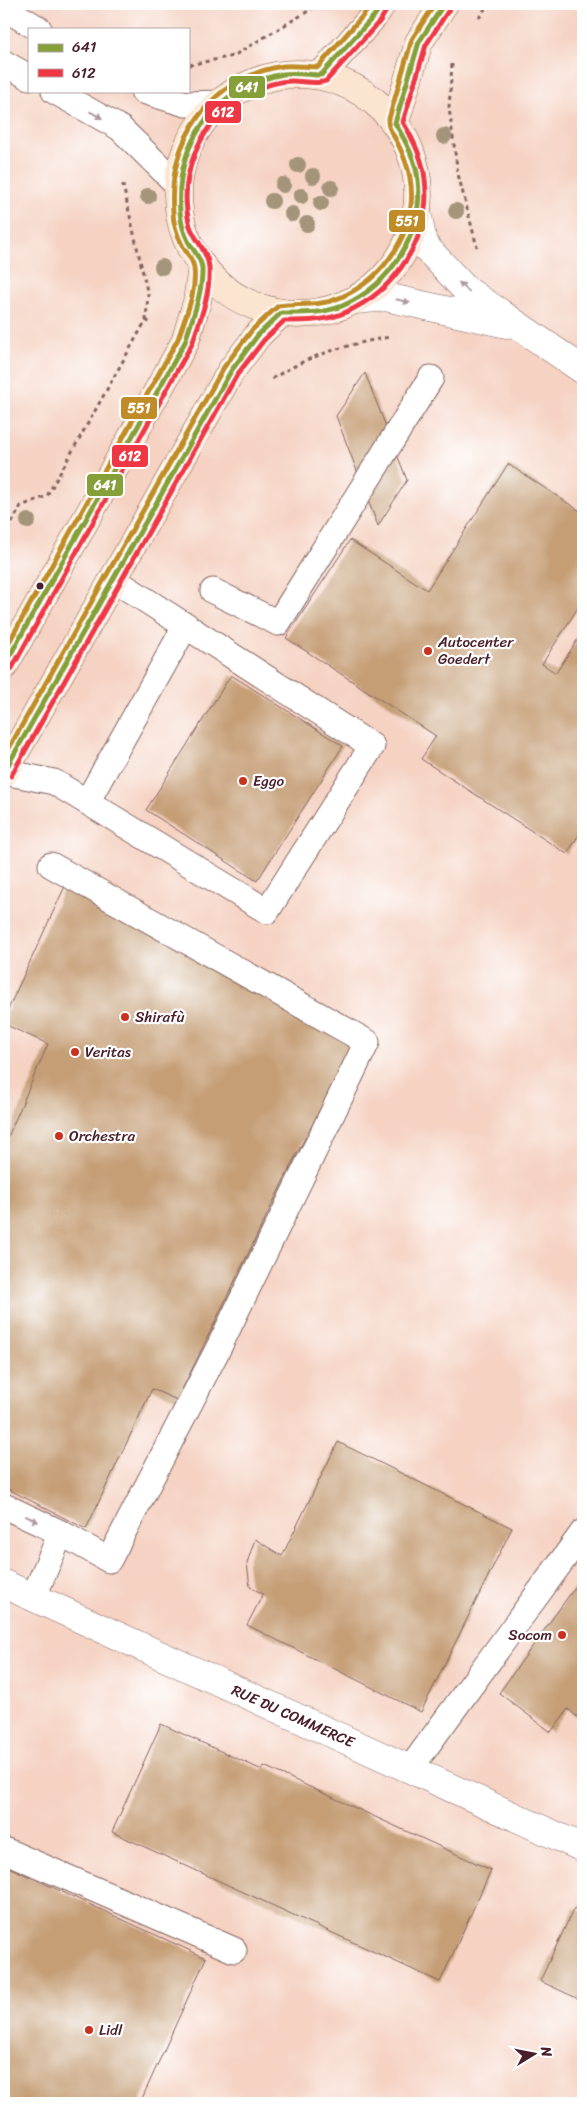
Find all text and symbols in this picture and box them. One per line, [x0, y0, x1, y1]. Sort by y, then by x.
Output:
legend [28, 28, 190, 92]
text: 641 [72, 34, 96, 60]
text: 612 [72, 60, 96, 86]
line badge: 641 [228, 75, 266, 99]
text: 641 [235, 75, 258, 100]
line badge: 612 [204, 100, 242, 124]
text: 612 [211, 100, 235, 125]
one-way arrow [89, 111, 104, 119]
line badge: 551 [388, 209, 426, 233]
text: 551 [395, 209, 419, 234]
one-way arrow [458, 282, 471, 293]
one-way arrow [396, 297, 411, 305]
line badge: 551 [120, 396, 158, 420]
text: 551 [127, 396, 151, 421]
line badge: 612 [111, 444, 149, 468]
text: 612 [118, 444, 142, 469]
line badge: 641 [86, 473, 124, 497]
text: 641 [93, 473, 116, 498]
unlabelled marker [35, 581, 45, 591]
place label: Autocenter Goedert [437, 629, 514, 672]
marker: Autocenter Goedert [422, 645, 434, 657]
place label: Eggo [253, 768, 284, 794]
marker: Eggo [237, 775, 249, 787]
place label: Shirafù [135, 1004, 185, 1030]
marker: Shirafù [119, 1011, 131, 1023]
place label: Veritas [85, 1039, 132, 1065]
marker: Veritas [69, 1046, 81, 1058]
place label: Orchestra [69, 1123, 136, 1149]
marker: Orchestra [53, 1130, 65, 1142]
one-way arrow [25, 1516, 39, 1524]
place label: Socom [508, 1622, 552, 1648]
marker: Socom [556, 1629, 568, 1641]
street label: RUE DU COMMERCE [227, 1677, 360, 1755]
place label: Lidl [99, 2017, 123, 2043]
marker: Lidl [83, 2024, 95, 2036]
north arrow [510, 2030, 560, 2080]
text: N [533, 2044, 560, 2059]

